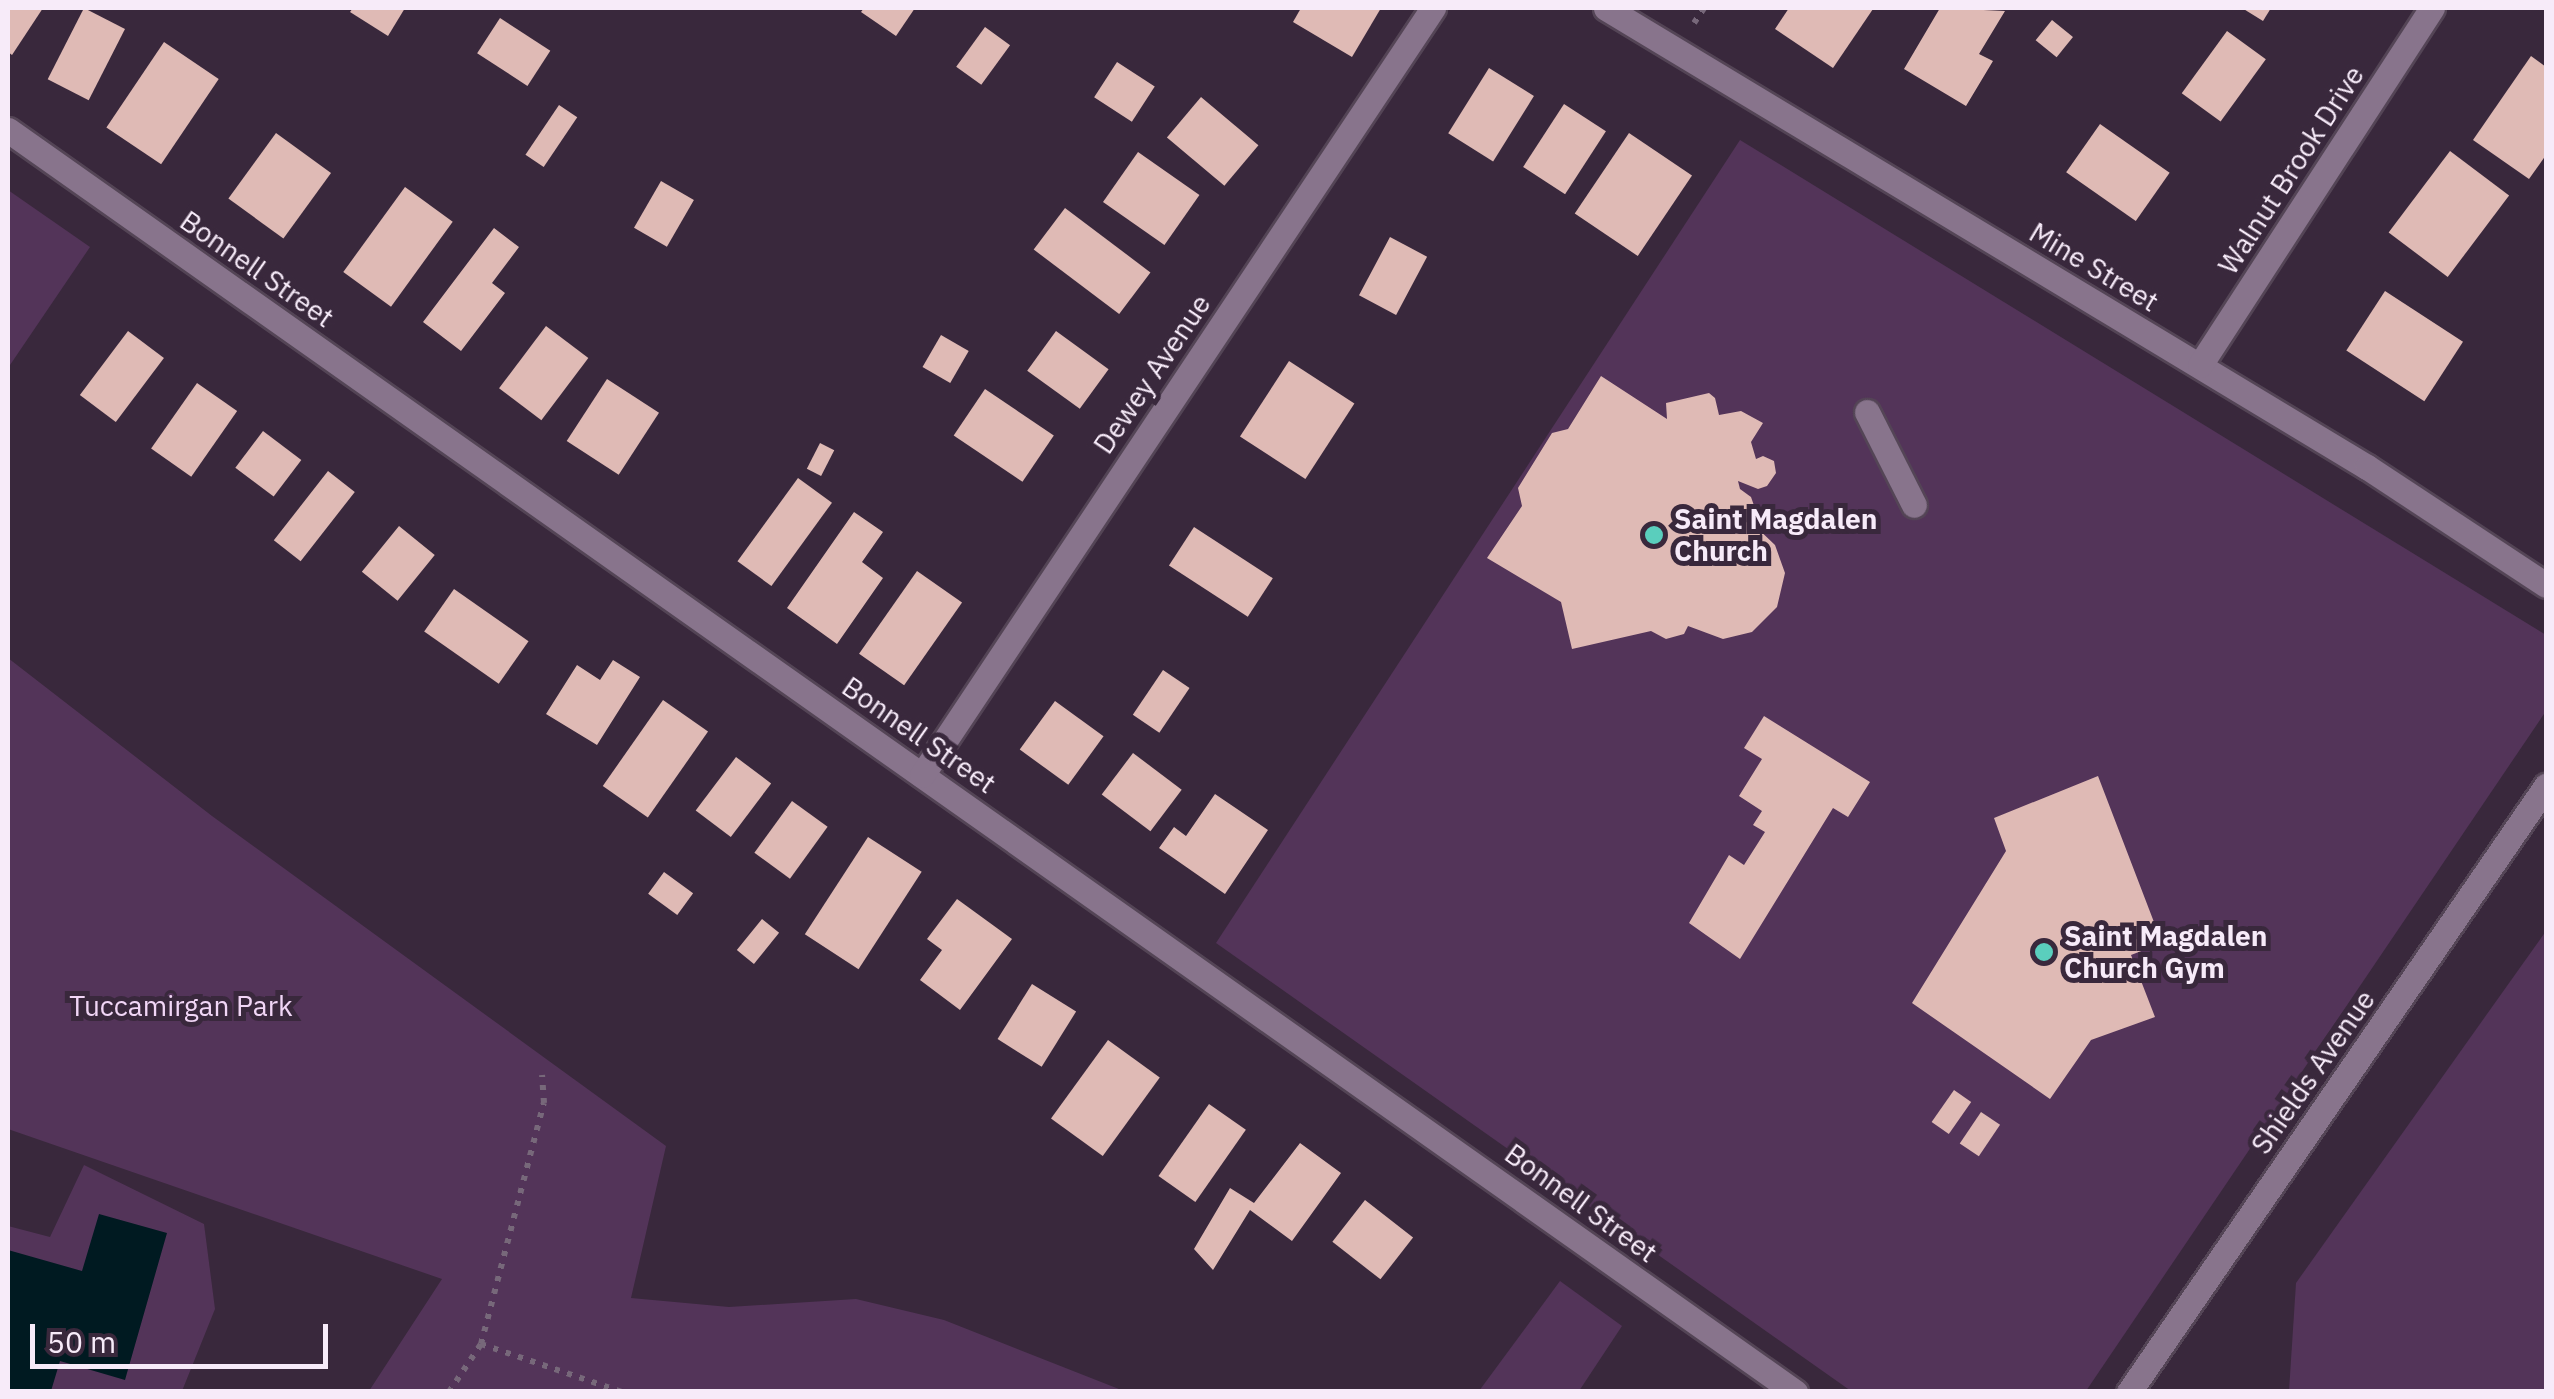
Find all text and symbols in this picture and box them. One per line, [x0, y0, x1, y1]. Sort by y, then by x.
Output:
street label: Walnut Brook Drive [2211, 60, 2371, 280]
street label: Bonnell Street [174, 204, 340, 334]
street label: Mine Street [2023, 215, 2165, 319]
street label: Dewey Avenue [1086, 288, 1218, 460]
place label: Saint Magdalen Church [1674, 502, 1877, 568]
marker: Saint Magdalen Church [1643, 524, 1665, 546]
street label: Bonnell Street [836, 670, 1002, 800]
place label: Saint Magdalen Church Gym [2064, 919, 2267, 985]
marker: Saint Magdalen Church Gym [2033, 941, 2055, 963]
street label: Shields Avenue [2244, 984, 2382, 1160]
park label: Tuccamirgan Park [69, 989, 293, 1023]
street label: Bonnell Street [1498, 1137, 1664, 1269]
scale bar [35, 1304, 332, 1366]
text: 50 m [47, 1322, 116, 1361]

